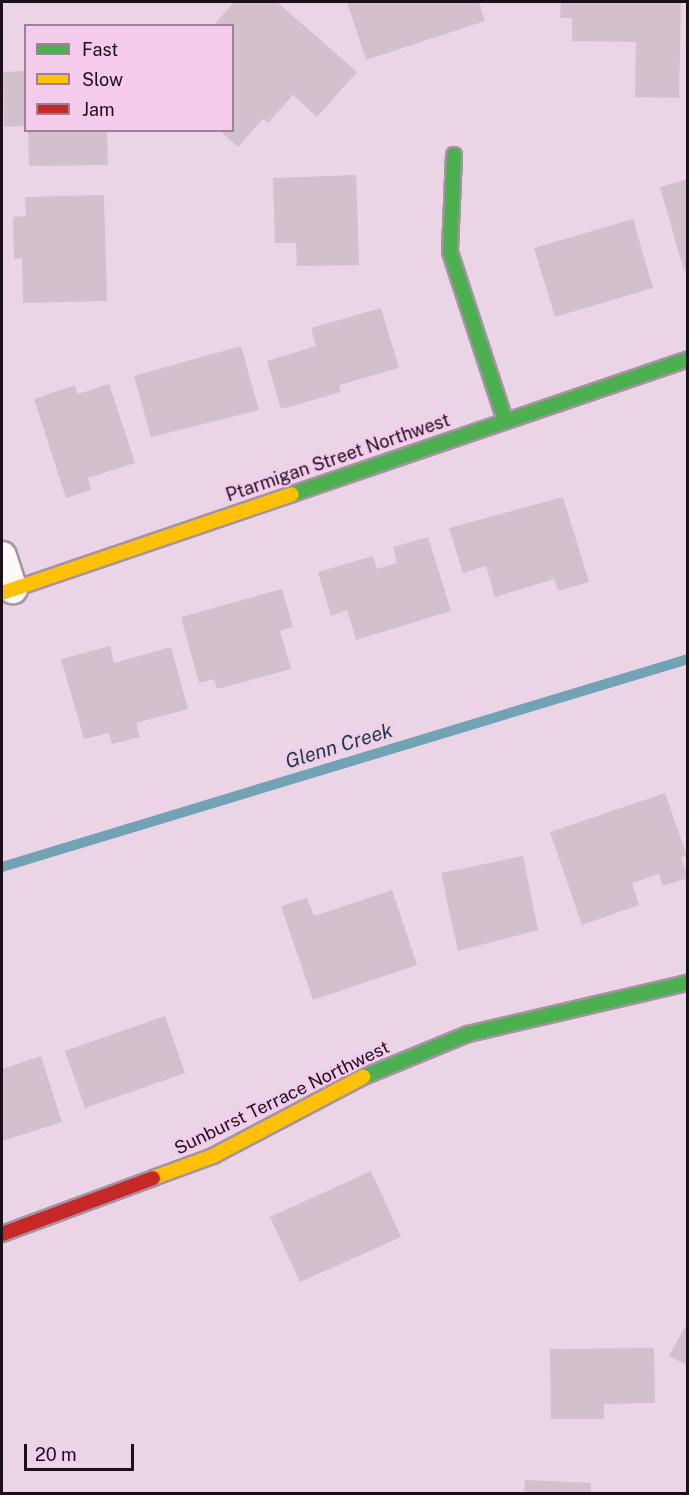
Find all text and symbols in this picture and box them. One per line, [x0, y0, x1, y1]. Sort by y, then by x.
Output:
legend [24, 24, 234, 132]
text: Fast [82, 39, 118, 60]
text: Slow [82, 69, 123, 90]
text: Jam [82, 99, 115, 120]
street label: Ptarmigan Street Northwest [223, 409, 453, 507]
water label: Glenn Creek [282, 718, 396, 774]
street label: Sunburst Terrace Northwest [171, 1036, 393, 1160]
scale bar [27, 1432, 136, 1470]
text: 20 m [35, 1444, 77, 1465]

